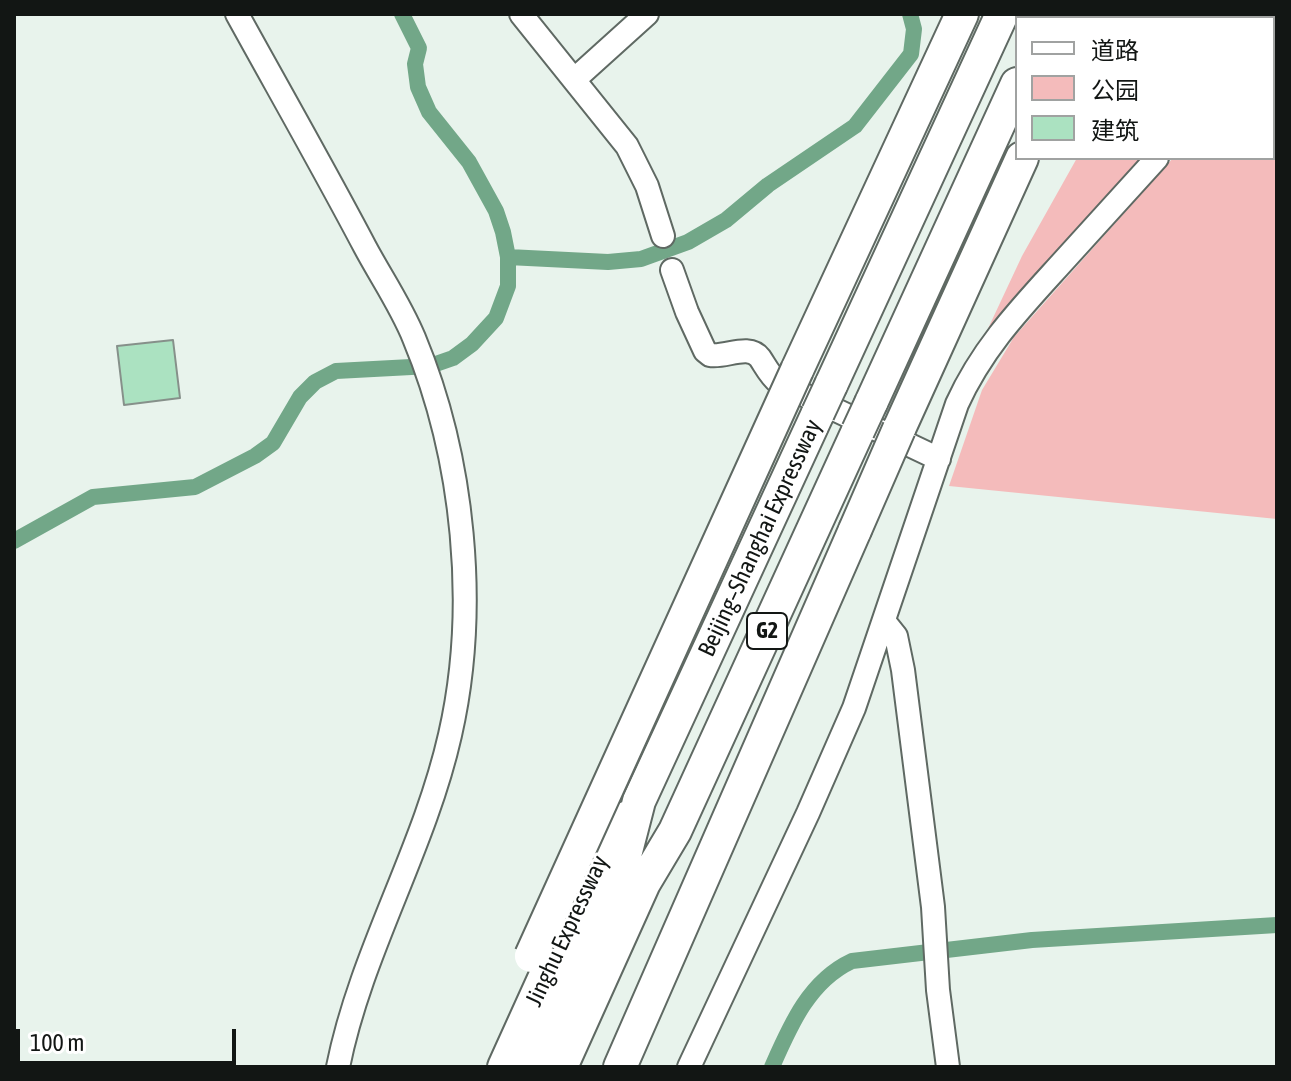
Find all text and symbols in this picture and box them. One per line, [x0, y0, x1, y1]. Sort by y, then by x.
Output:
legend [1015, 16, 1275, 160]
text: 道路 [1091, 37, 1139, 64]
text: 公园 [1091, 77, 1139, 104]
text: 建筑 [1091, 117, 1139, 144]
street label: Beijing–Shanghai Expressway [692, 415, 828, 661]
road number: G2 [747, 613, 787, 649]
street label: Jinghu Expressway [519, 851, 615, 1011]
scale bar [20, 1013, 240, 1063]
text: 100 m [30, 1029, 84, 1056]

